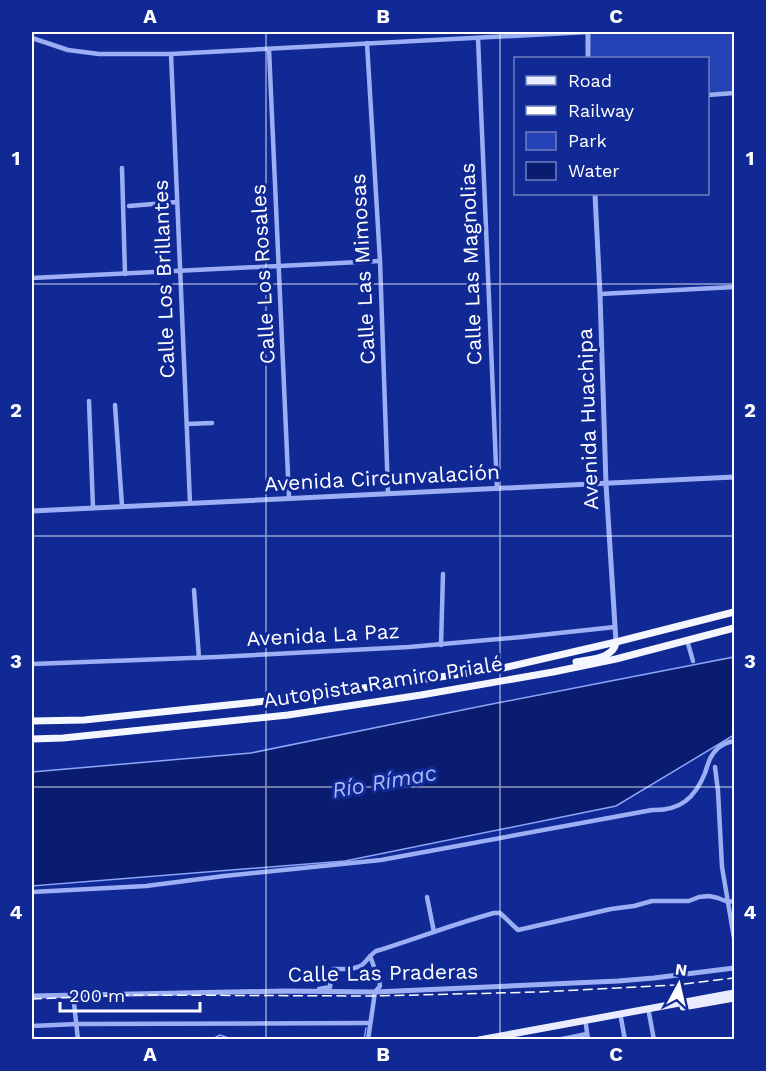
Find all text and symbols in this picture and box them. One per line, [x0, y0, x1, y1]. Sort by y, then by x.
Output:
text: A [143, 4, 157, 28]
text: B [376, 4, 390, 28]
text: C [609, 4, 623, 28]
legend [514, 57, 709, 195]
text: Road [568, 70, 612, 91]
text: Railway [568, 100, 635, 121]
text: Park [568, 130, 607, 151]
text: 1 [12, 146, 20, 170]
text: 1 [746, 146, 754, 170]
text: Water [568, 160, 620, 181]
street label: Calle Las Magnolias [454, 162, 487, 366]
street label: Calle Las Mimosas [345, 173, 380, 365]
street label: Calle Los Brillantes [148, 179, 179, 379]
street label: Calle Los Rosales [245, 183, 280, 365]
street label: Avenida Huachipa [572, 328, 603, 510]
text: 2 [10, 398, 22, 422]
text: 2 [744, 398, 756, 422]
street label: Avenida Circunvalación [263, 459, 500, 496]
street label: Avenida La Paz [246, 618, 400, 651]
text: 3 [10, 649, 22, 673]
text: 3 [744, 649, 756, 673]
street label: Autopista Ramiro Prialé [261, 650, 504, 713]
water label: Río Rímac [330, 760, 438, 803]
text: 4 [10, 900, 23, 924]
text: 4 [744, 900, 757, 924]
north arrow [649, 954, 709, 1014]
street label: Calle Las Praderas [287, 958, 478, 987]
text: N [674, 959, 688, 980]
scale bar [60, 975, 200, 1013]
text: 200 m [69, 985, 125, 1006]
text: A [143, 1042, 157, 1066]
text: B [376, 1042, 390, 1066]
text: C [609, 1042, 623, 1066]

